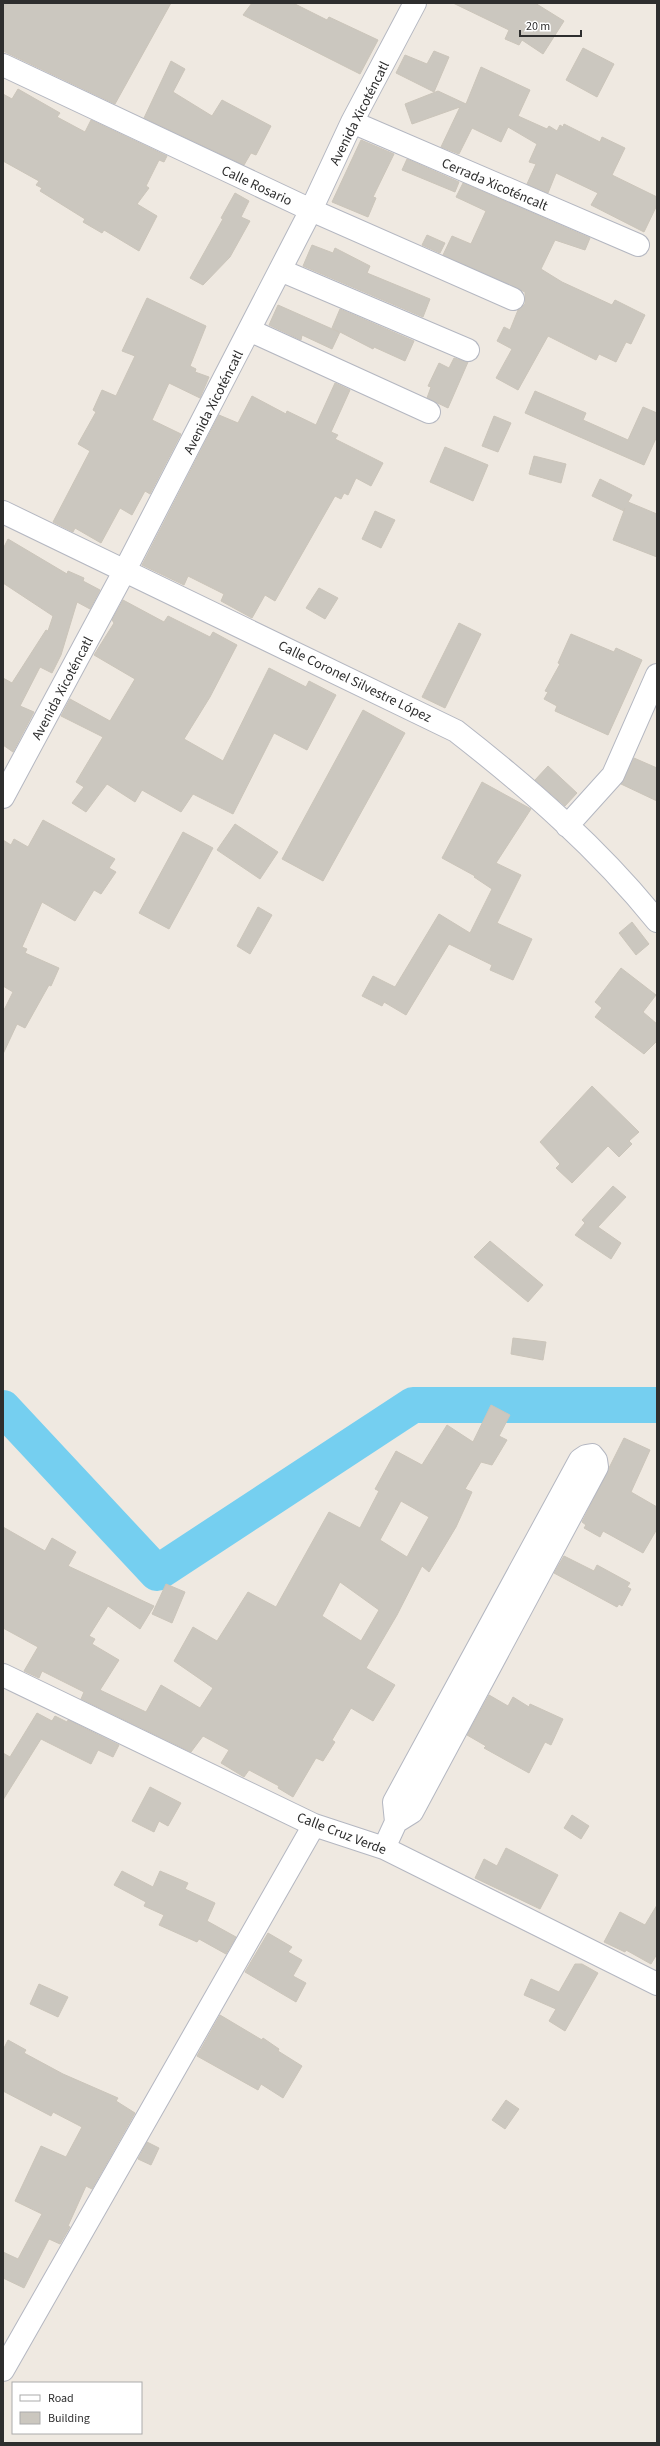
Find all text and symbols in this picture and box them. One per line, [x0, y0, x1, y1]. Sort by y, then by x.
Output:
scale bar [520, 12, 581, 38]
text: 20 m [526, 18, 550, 35]
street label: Avenida Xicoténcatl [325, 58, 395, 169]
street label: Cerrada Xicoténcalt [438, 153, 551, 216]
street label: Calle Rosario [218, 161, 295, 211]
street label: Avenida Xicoténcatl [179, 347, 249, 458]
street label: Avenida Xicoténcatl [27, 633, 99, 744]
street label: Calle Coronel Silvestre López [275, 636, 435, 728]
street label: Calle Cruz Verde [294, 1808, 389, 1860]
legend [12, 2382, 142, 2434]
text: Road [48, 2390, 74, 2407]
text: Building [48, 2410, 90, 2427]

